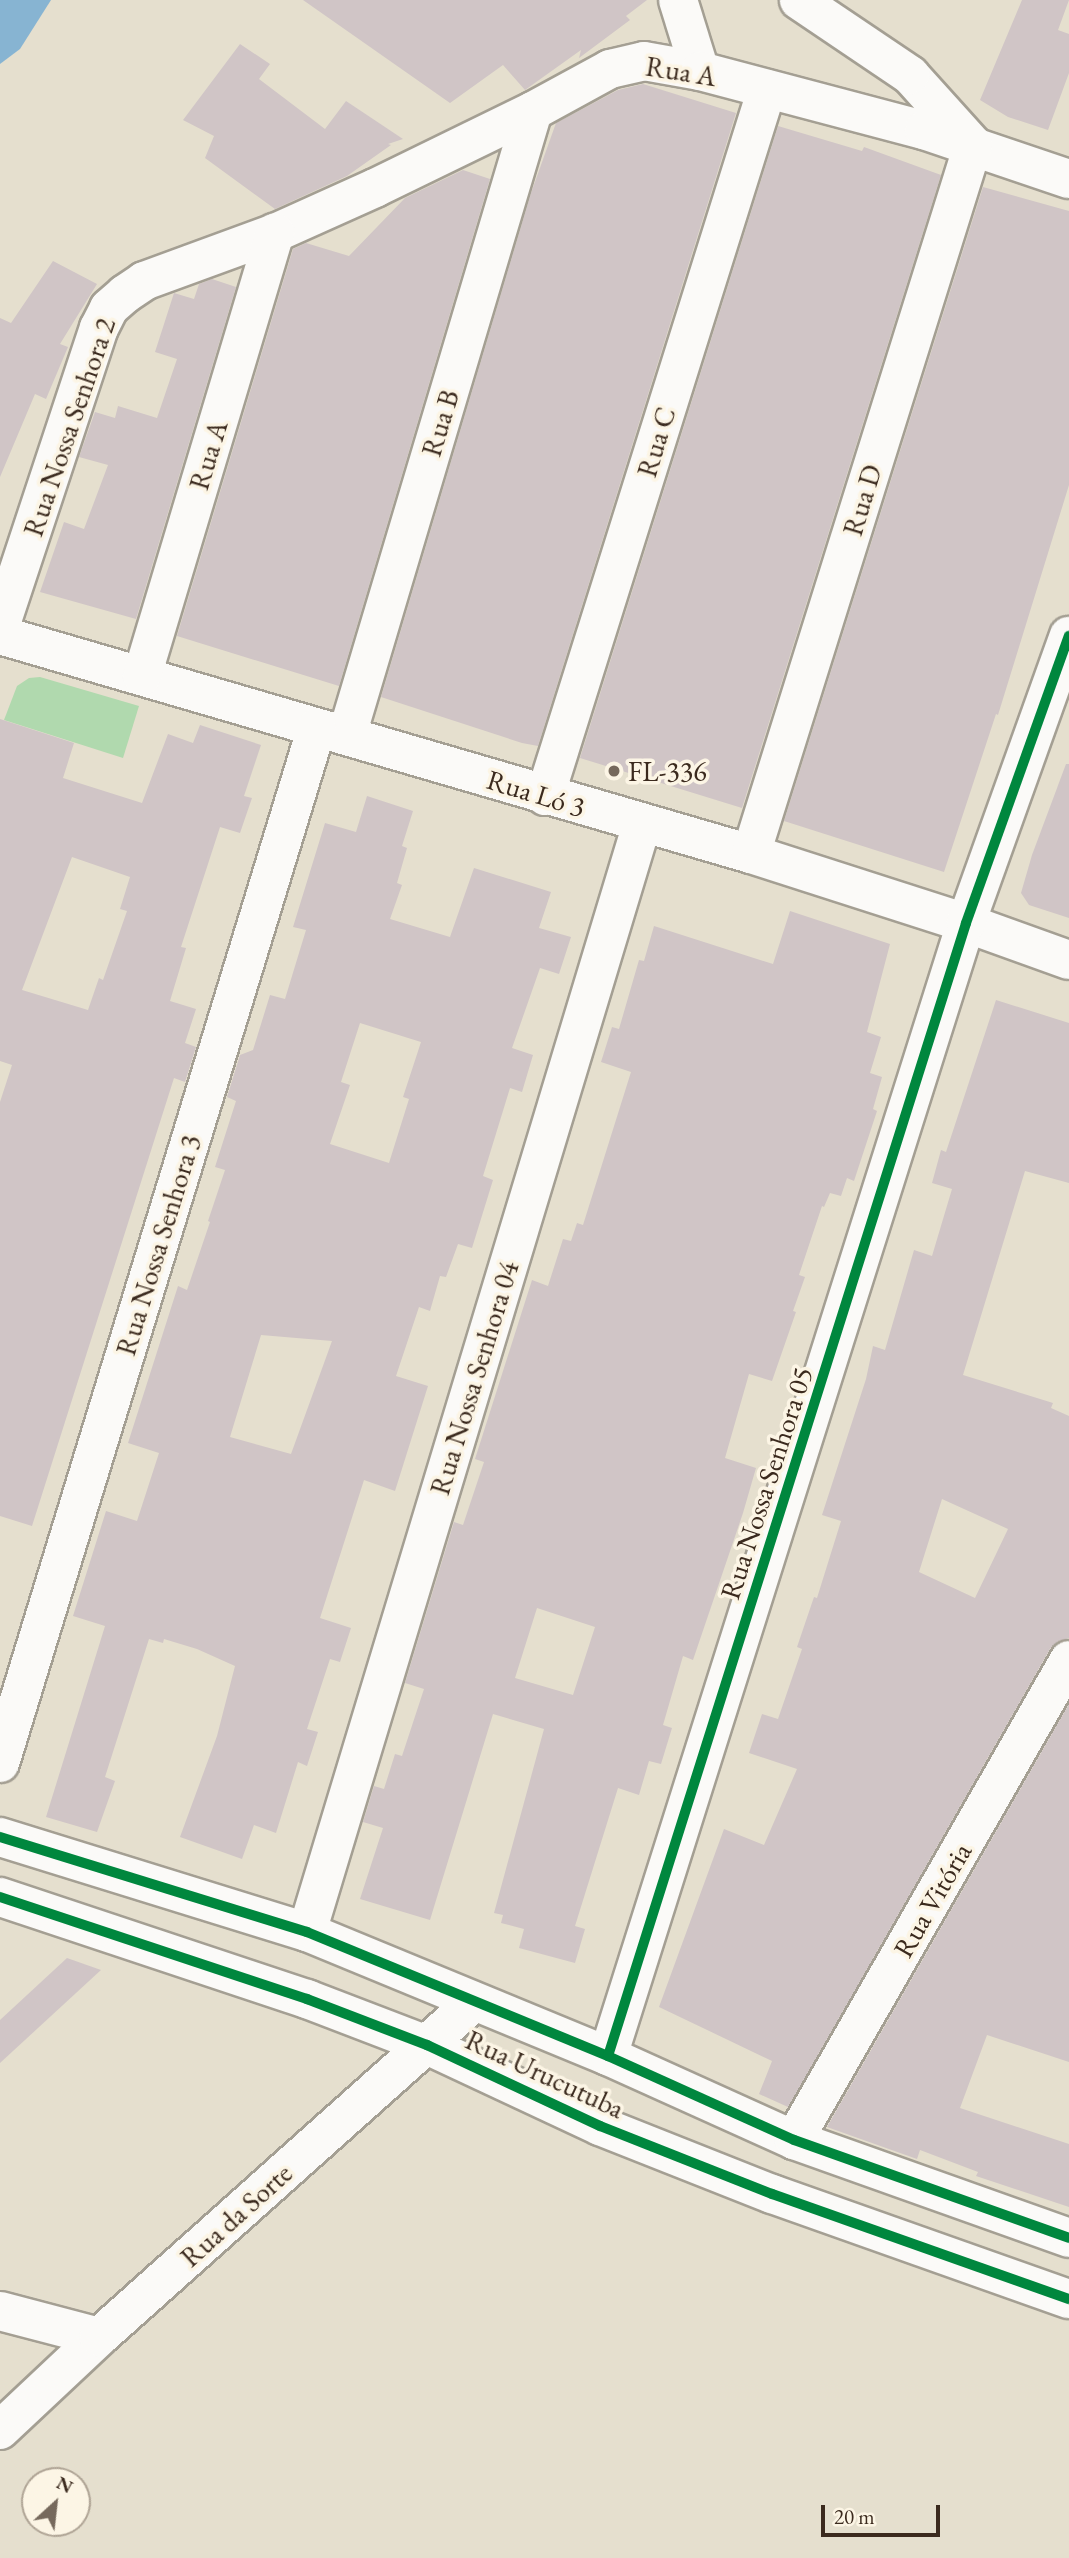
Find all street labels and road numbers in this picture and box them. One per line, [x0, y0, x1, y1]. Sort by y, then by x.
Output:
street label: Rua A [643, 49, 719, 93]
street label: Rua Nossa Senhora 2 [16, 313, 122, 541]
street label: Rua B [414, 386, 466, 460]
street label: Rua C [630, 403, 682, 481]
street label: Rua A [182, 416, 234, 494]
street label: Rua D [835, 460, 889, 540]
street label: Rua Ló 3 [483, 762, 589, 824]
street label: Rua Nossa Senhora 3 [108, 1131, 208, 1359]
street label: Rua Nossa Senhora 04 [422, 1257, 526, 1499]
street label: Rua Nossa Senhora 05 [713, 1363, 819, 1603]
street label: Rua Vitória [886, 1837, 978, 1963]
street label: Rua Urucutuba [460, 2023, 630, 2125]
street label: Rua da Sorte [173, 2156, 299, 2274]

